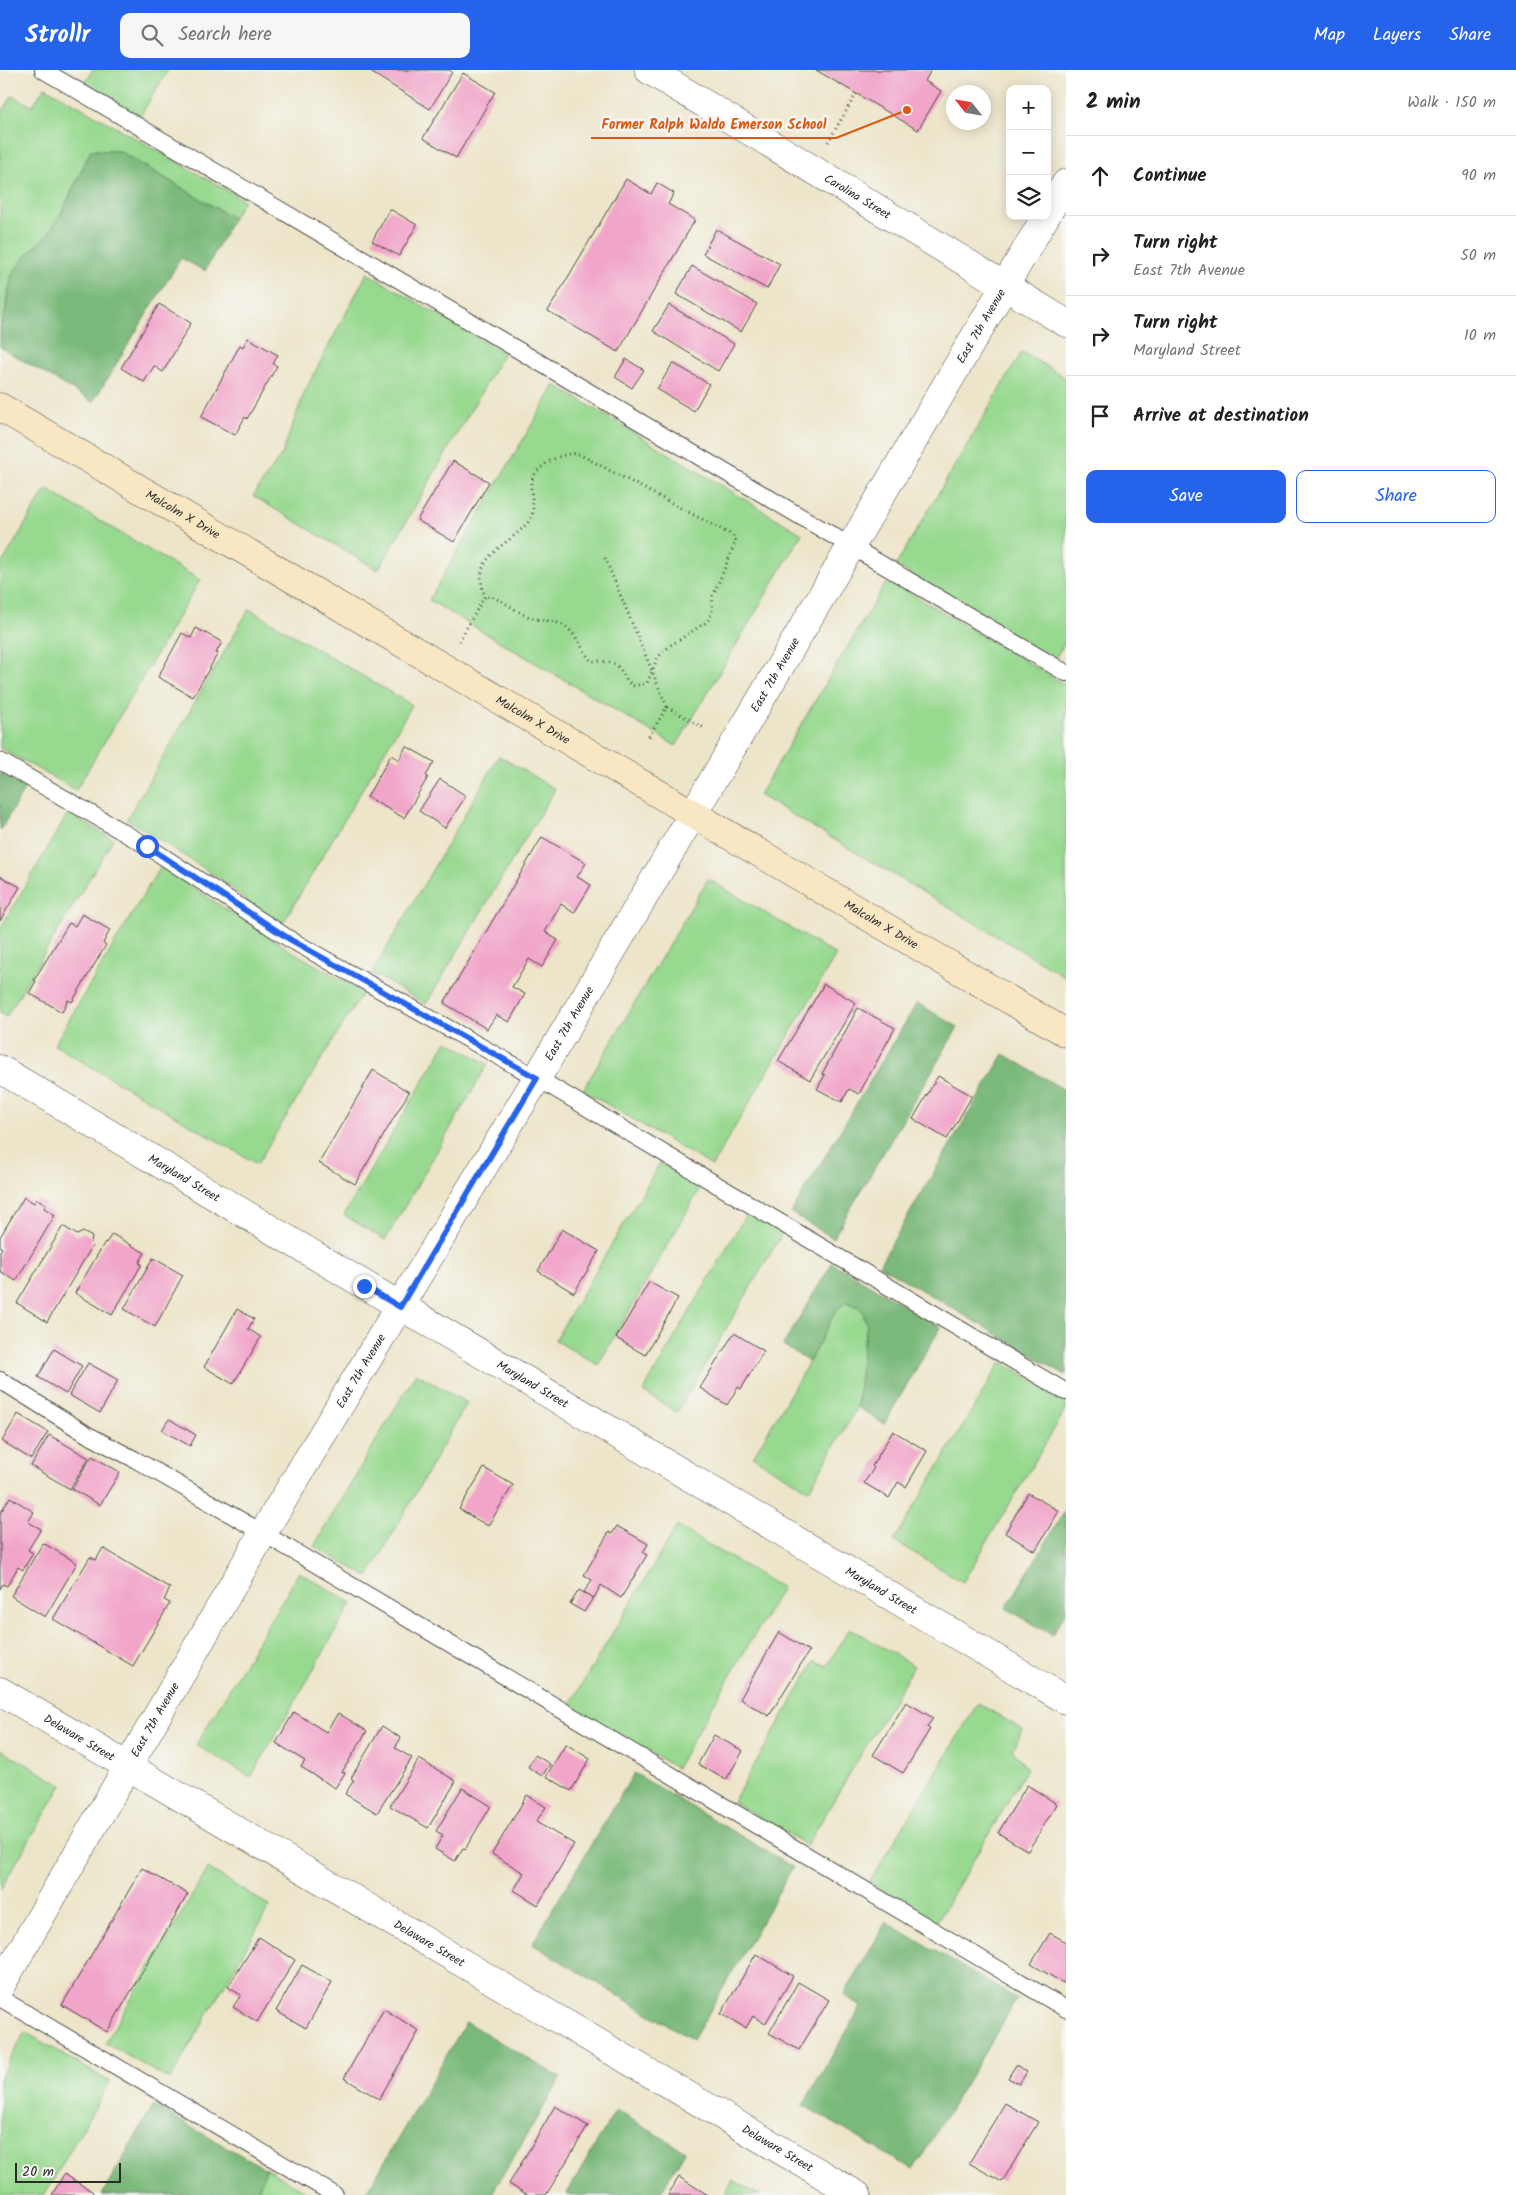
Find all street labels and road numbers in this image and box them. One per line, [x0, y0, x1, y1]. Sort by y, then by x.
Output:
street label: Carolina Street [820, 169, 895, 225]
street label: East 7th Avenue [952, 285, 1011, 367]
street label: Malcolm X Drive [142, 485, 224, 544]
street label: East 7th Avenue [746, 634, 805, 716]
street label: Malcolm X Drive [492, 691, 574, 750]
street label: Malcolm X Drive [840, 896, 922, 955]
street label: East 7th Avenue [540, 982, 599, 1065]
street label: Maryland Street [144, 1150, 224, 1207]
street label: East 7th Avenue [331, 1330, 391, 1412]
street label: Maryland Street [493, 1356, 572, 1414]
street label: Maryland Street [841, 1562, 921, 1620]
street label: East 7th Avenue [126, 1678, 185, 1761]
street label: Delaware Street [40, 1710, 119, 1767]
street label: Delaware Street [390, 1915, 469, 1973]
street label: Delaware Street [738, 2120, 817, 2177]

